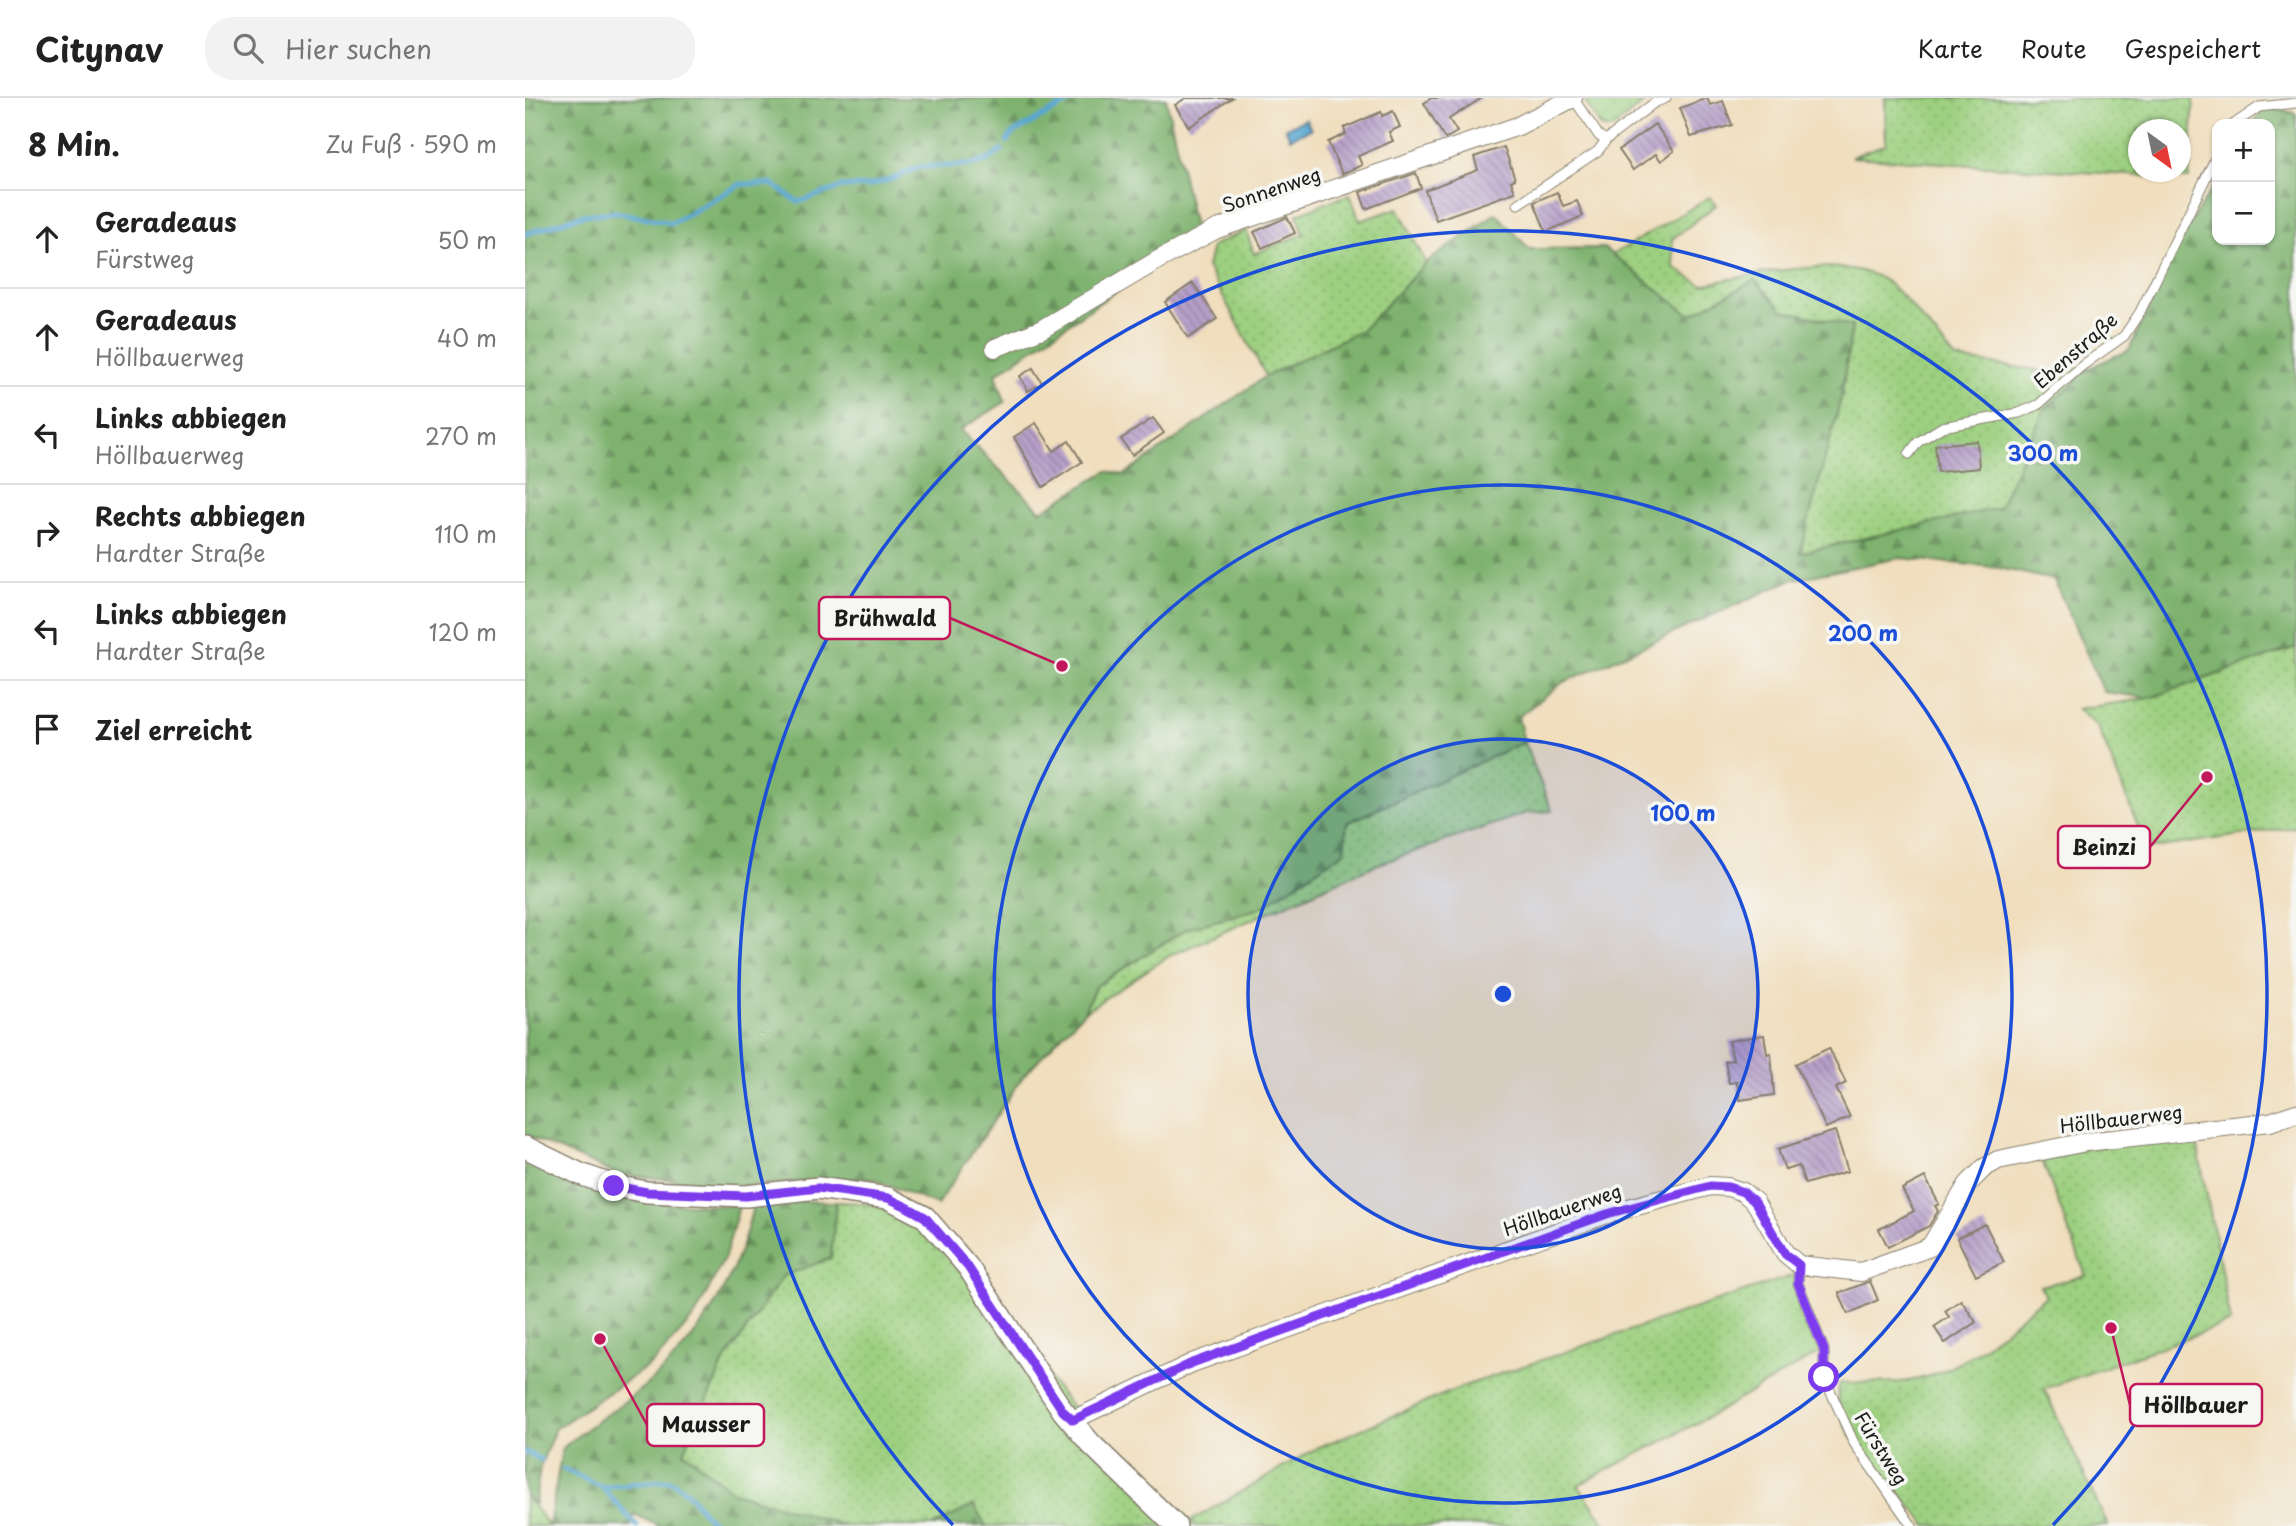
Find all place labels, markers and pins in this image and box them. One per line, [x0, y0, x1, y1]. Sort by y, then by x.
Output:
callout: Brühwald [819, 597, 950, 639]
callout: Beinzi [2058, 826, 2150, 868]
centre of rings [1491, 982, 1515, 1006]
callout: Höllbauer [2130, 1384, 2262, 1426]
callout: Mausser [647, 1404, 764, 1446]

